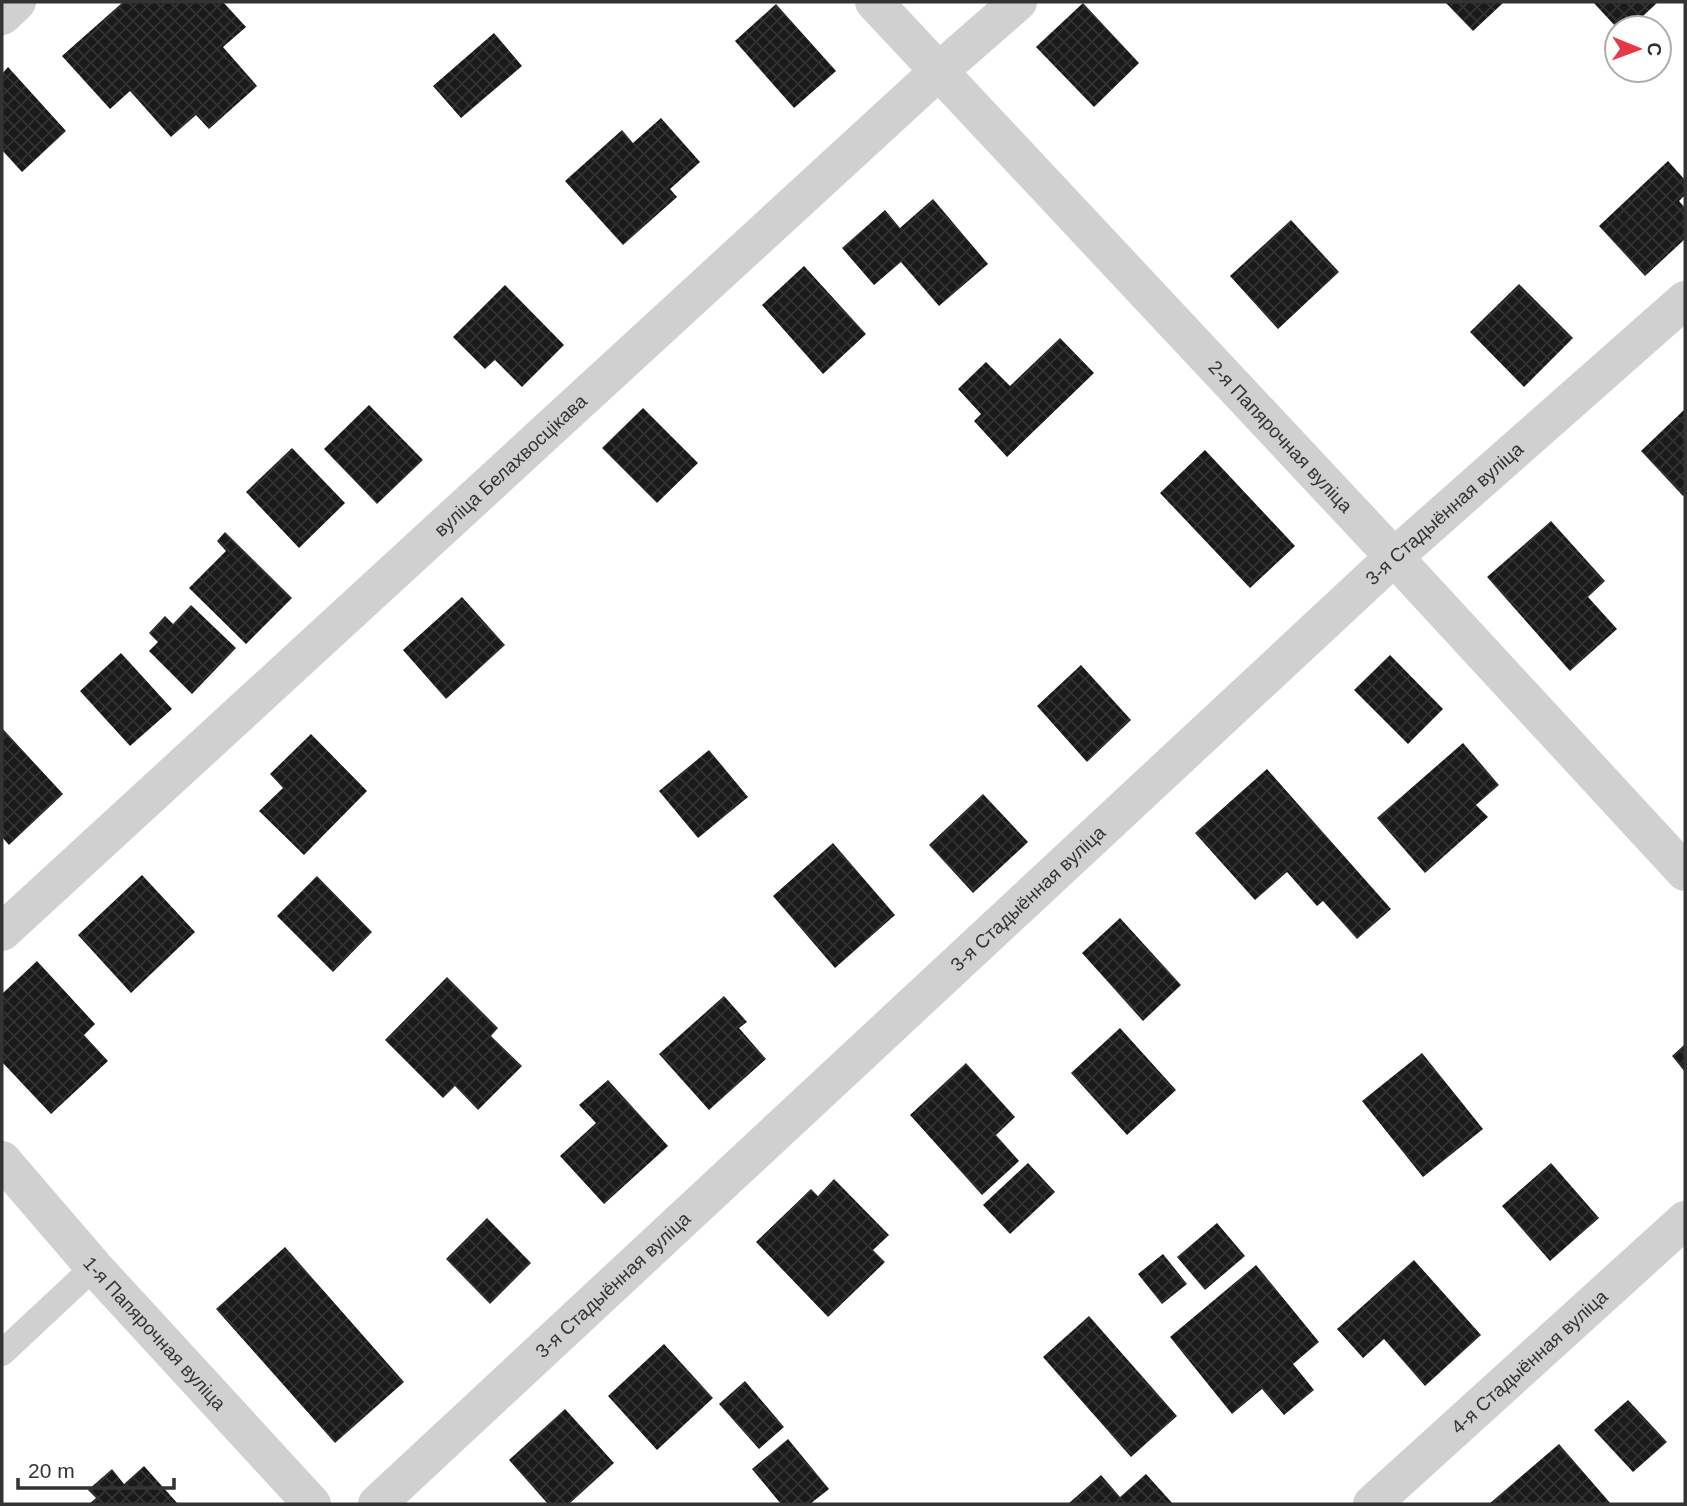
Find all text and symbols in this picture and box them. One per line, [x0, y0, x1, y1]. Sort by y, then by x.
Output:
north arrow [1603, 14, 1673, 84]
text: С [1644, 42, 1665, 57]
street label: 2-я Папярочная вуліца [1204, 356, 1357, 517]
street label: вуліца Белахвосцікава [430, 390, 591, 541]
street label: 3-я Стадыённая вуліца [1361, 438, 1528, 589]
street label: 3-я Стадыённая вуліца [946, 821, 1110, 976]
street label: 3-я Стадыённая вуліца [531, 1208, 695, 1362]
street label: 1-я Папярочная вуліца [79, 1253, 230, 1415]
street label: 4-я Стадыённая вуліца [1447, 1286, 1612, 1438]
scale bar [18, 1446, 173, 1490]
text: 20 m [28, 1459, 75, 1482]

